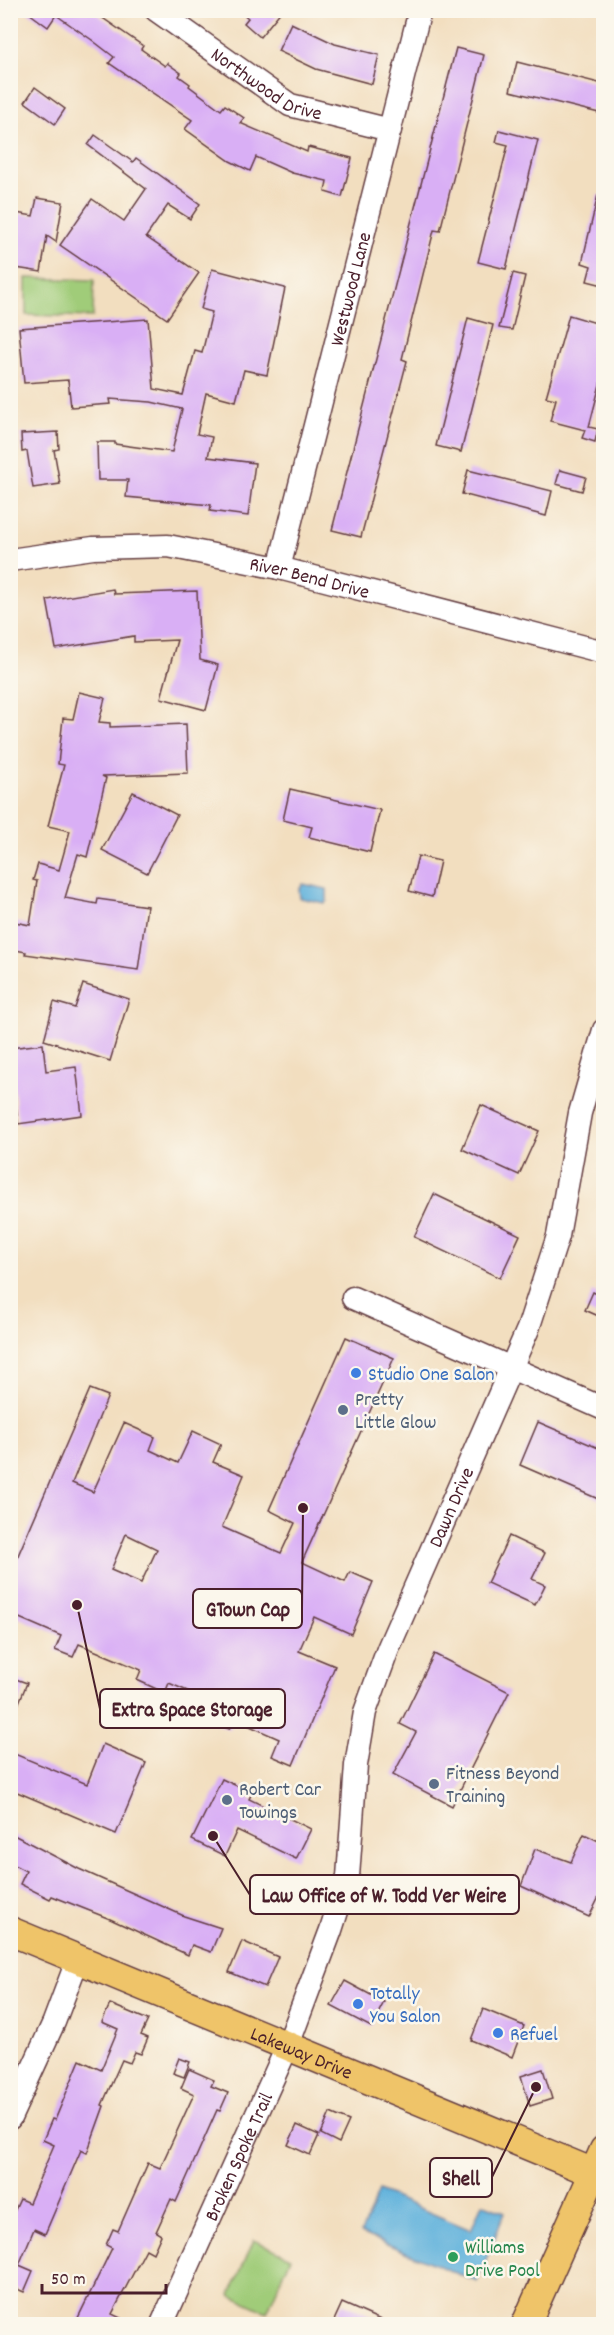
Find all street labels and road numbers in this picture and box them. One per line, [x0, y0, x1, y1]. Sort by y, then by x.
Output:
street label: Northwood Drive [204, 42, 325, 129]
street label: Westwood Lane [325, 229, 380, 349]
street label: River Bend Drive [247, 551, 372, 608]
street label: Dawn Drive [423, 1463, 483, 1552]
street label: Lakeway Drive [245, 2021, 356, 2088]
street label: Broken Spoke Trail [199, 2088, 282, 2226]

